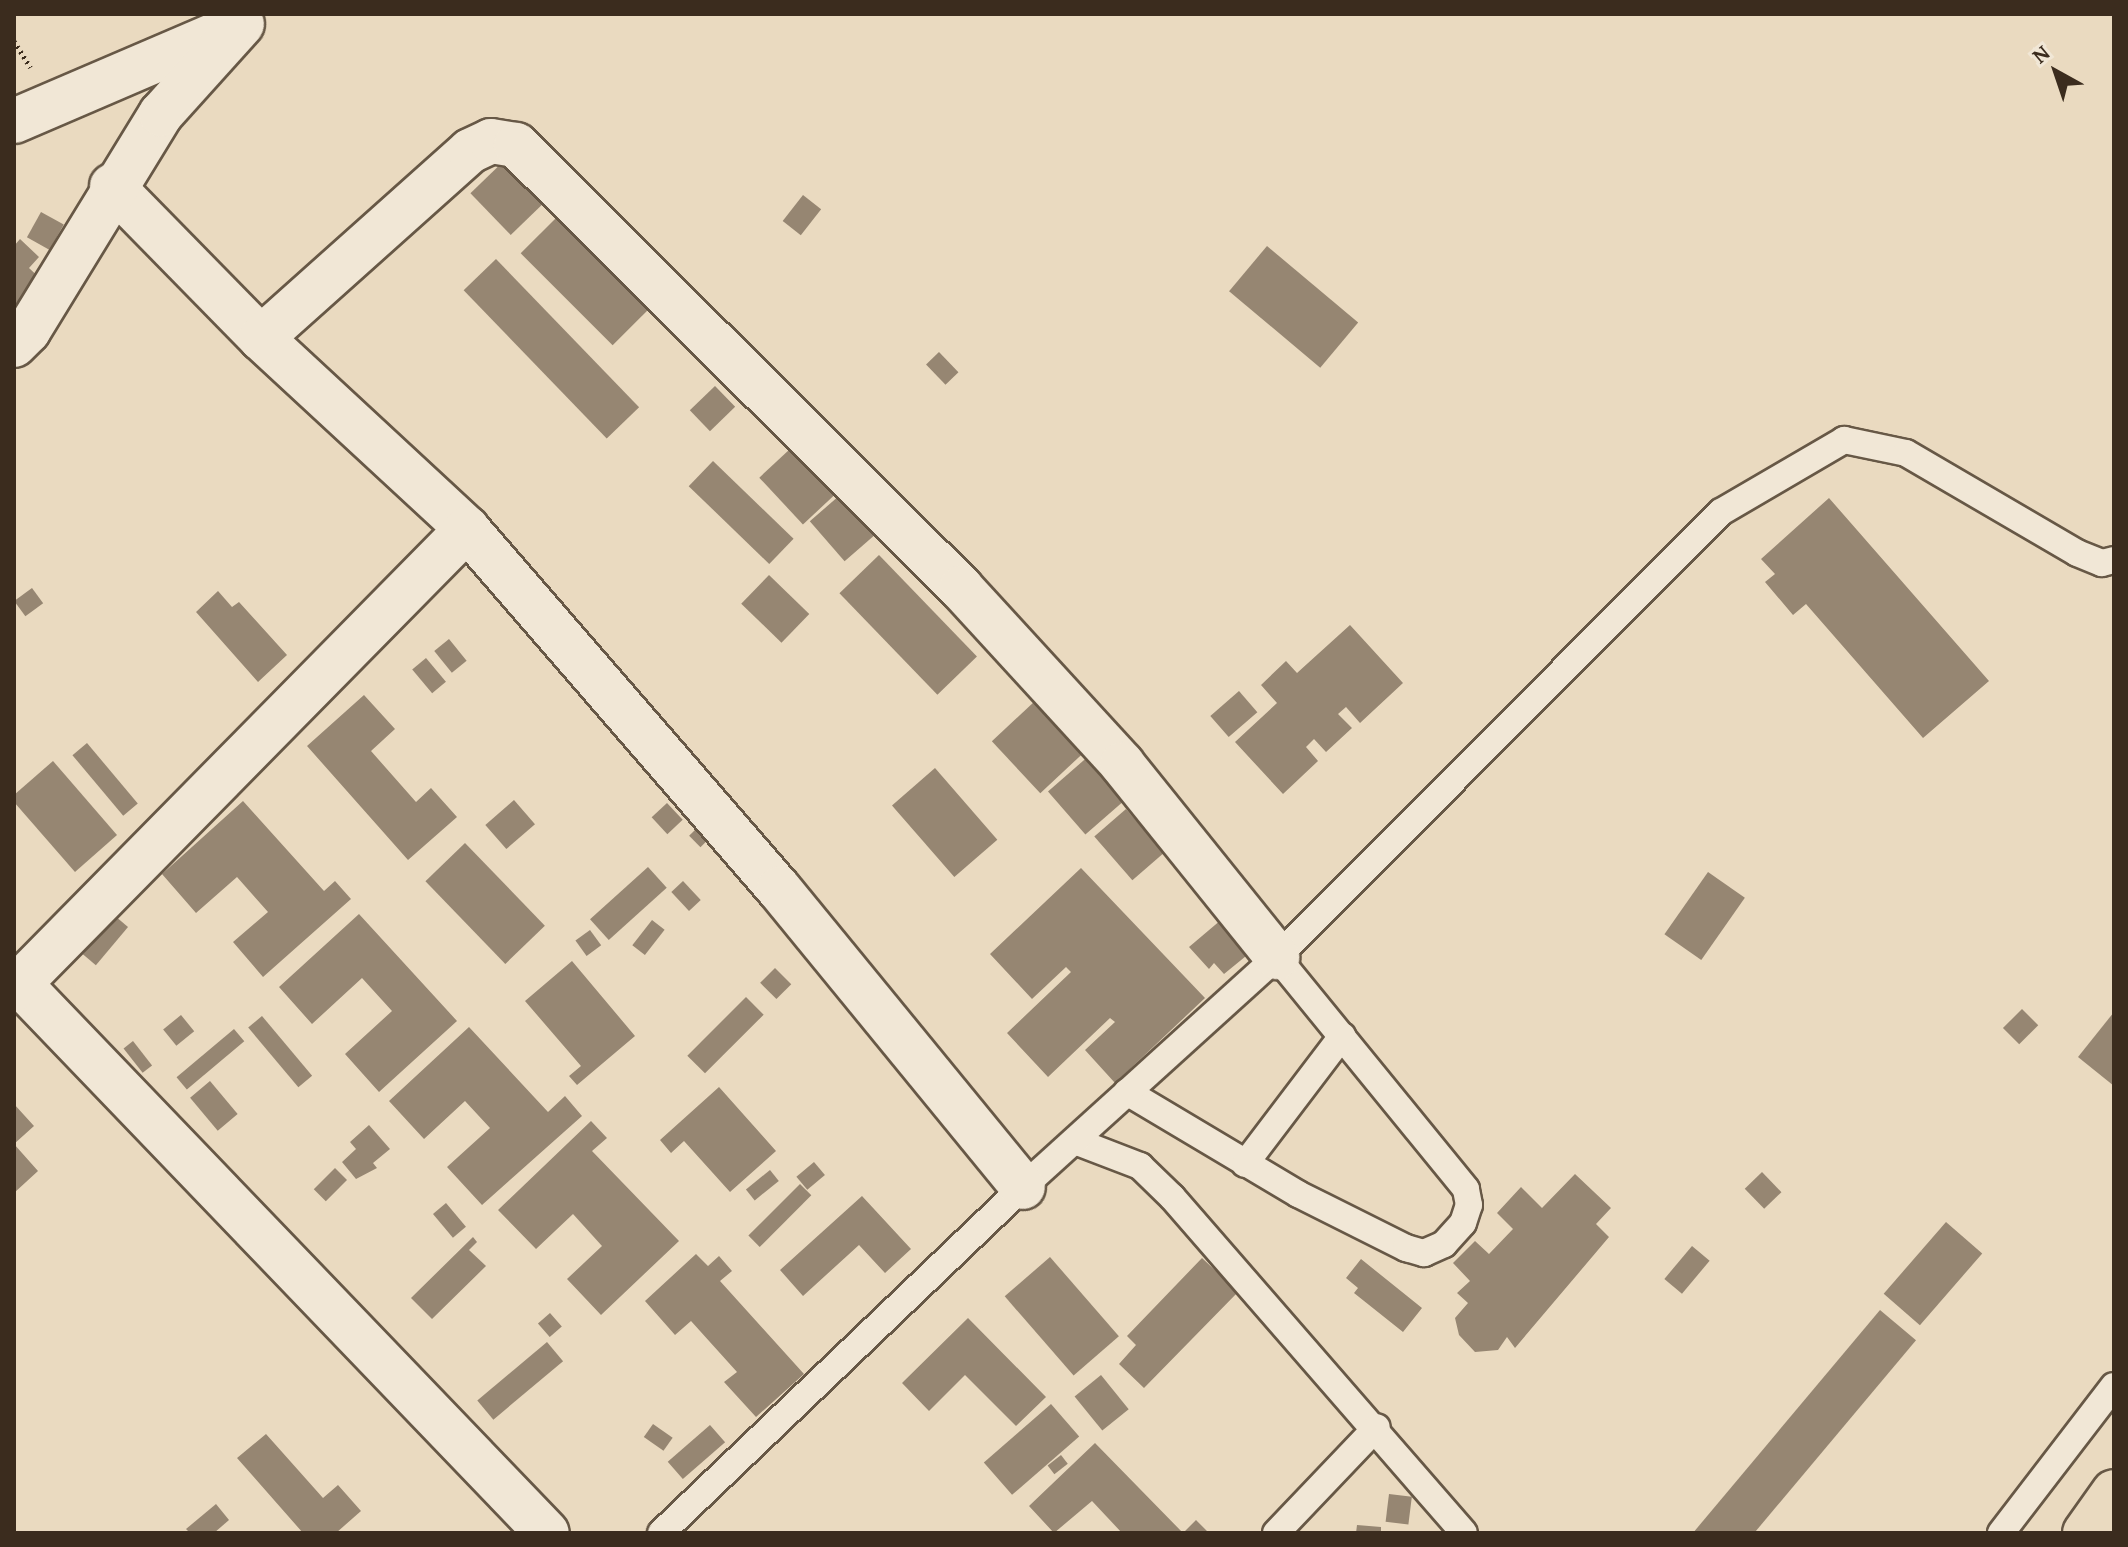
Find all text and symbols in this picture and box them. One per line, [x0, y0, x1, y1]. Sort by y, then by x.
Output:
north arrow [2016, 32, 2096, 112]
text: N [2025, 37, 2056, 71]

